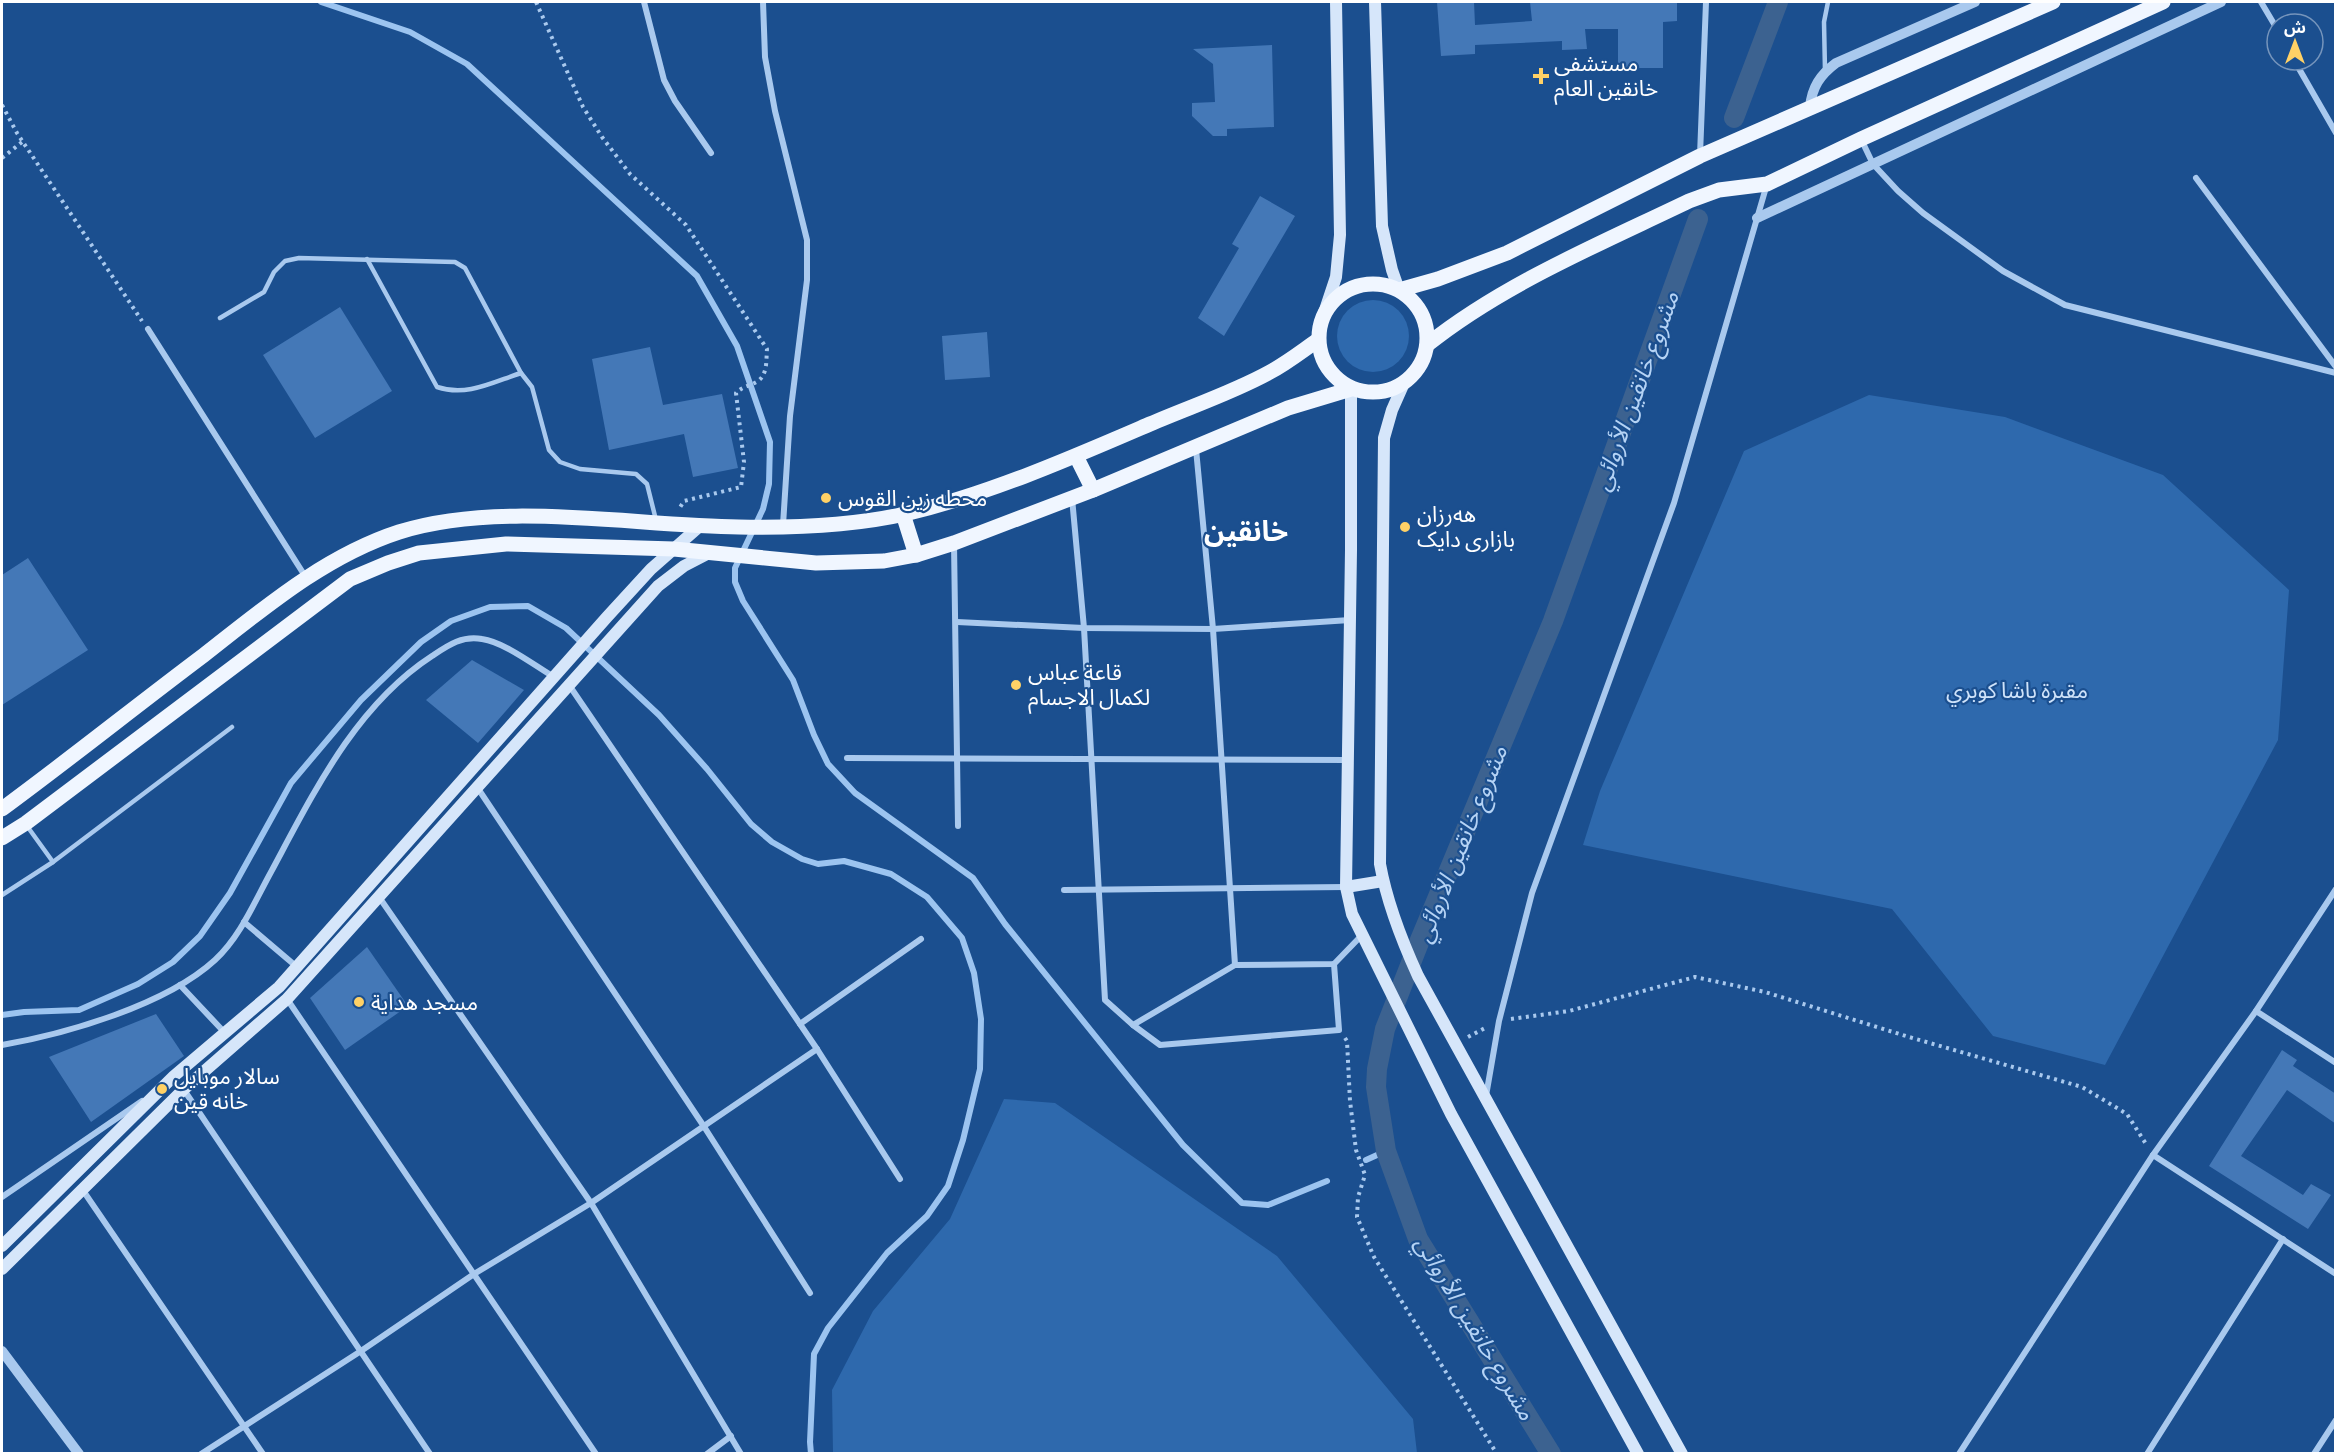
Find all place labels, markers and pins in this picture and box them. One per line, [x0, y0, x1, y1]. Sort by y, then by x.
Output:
place label: مستشفى خانقين العام [1554, 49, 1658, 105]
marker: مستشفى خانقين العام [1532, 67, 1550, 85]
place label: محطه زين القوس [838, 484, 987, 512]
marker: محطه زين القوس [819, 491, 833, 505]
place label: هەرزان بازاری دایک [1417, 500, 1515, 553]
marker: هەرزان بازاری دایک [1398, 520, 1412, 534]
place label: قاعة عباس لكمال الاجسام [1028, 658, 1150, 714]
marker: قاعة عباس لكمال الاجسام [1009, 678, 1023, 692]
place label: مسجد هداية [371, 988, 478, 1015]
marker: مسجد هداية [352, 995, 366, 1009]
place label: سالار موبايل خانه قين [174, 1062, 280, 1114]
marker: سالار موبايل خانه قين [155, 1082, 169, 1096]

